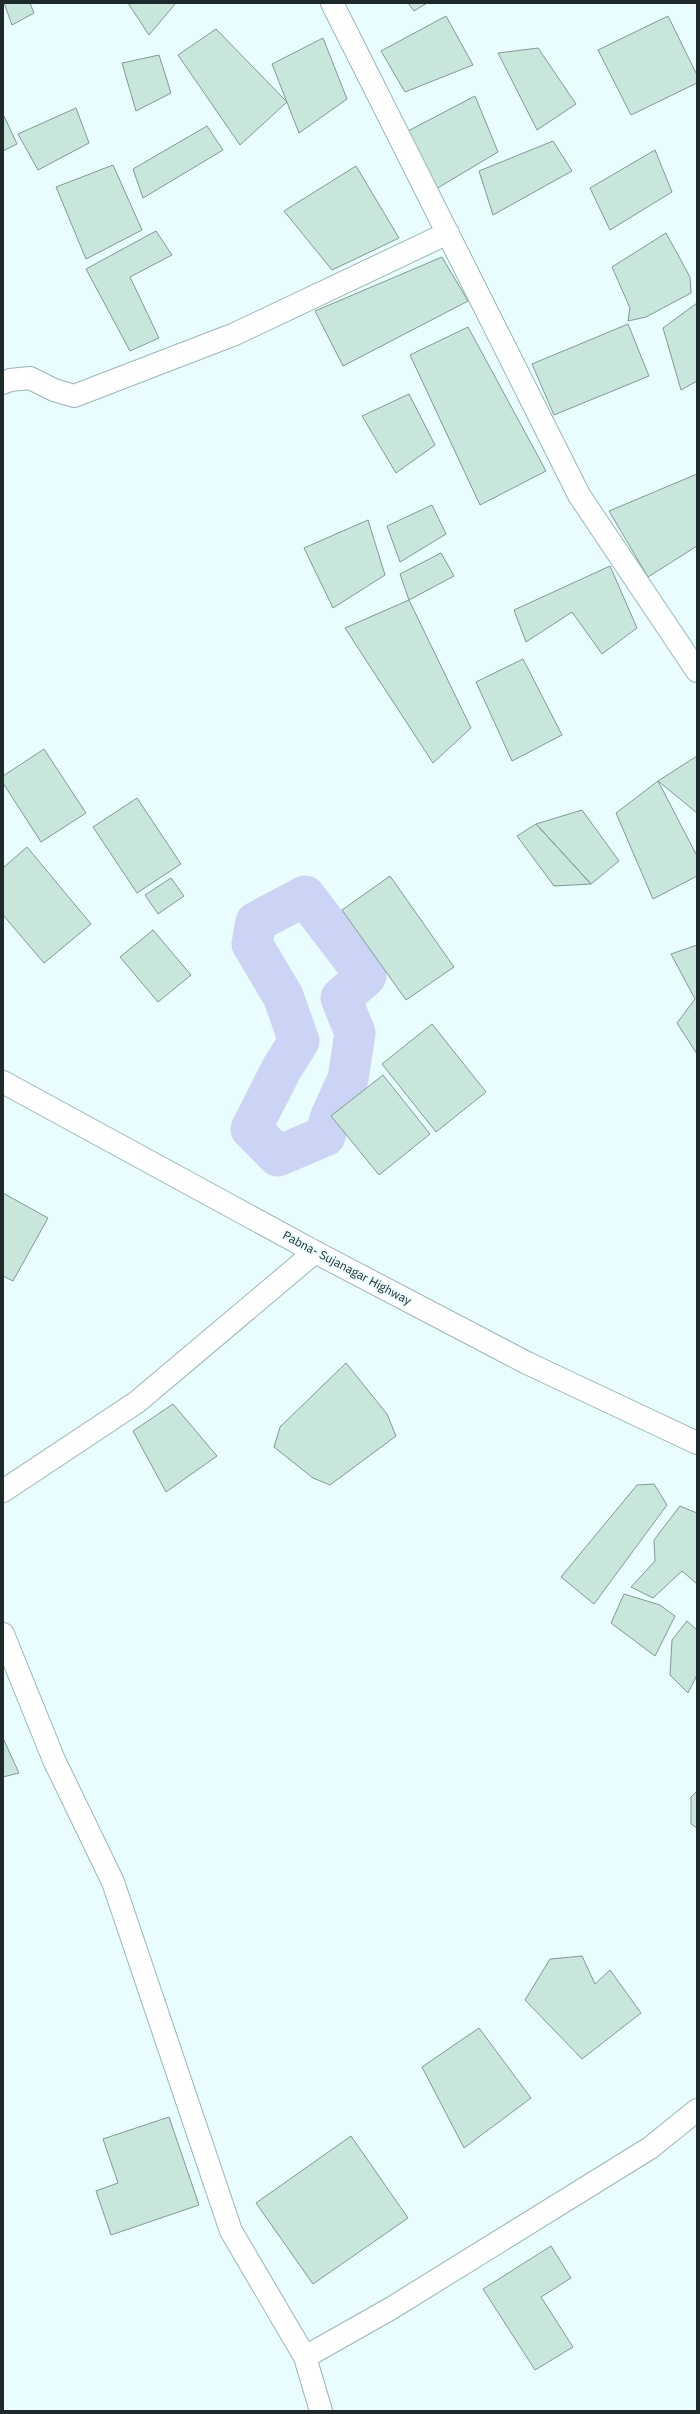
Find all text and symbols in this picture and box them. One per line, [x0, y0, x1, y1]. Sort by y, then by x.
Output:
street label: Pabna- Sujanagar Highway [280, 1227, 414, 1308]

